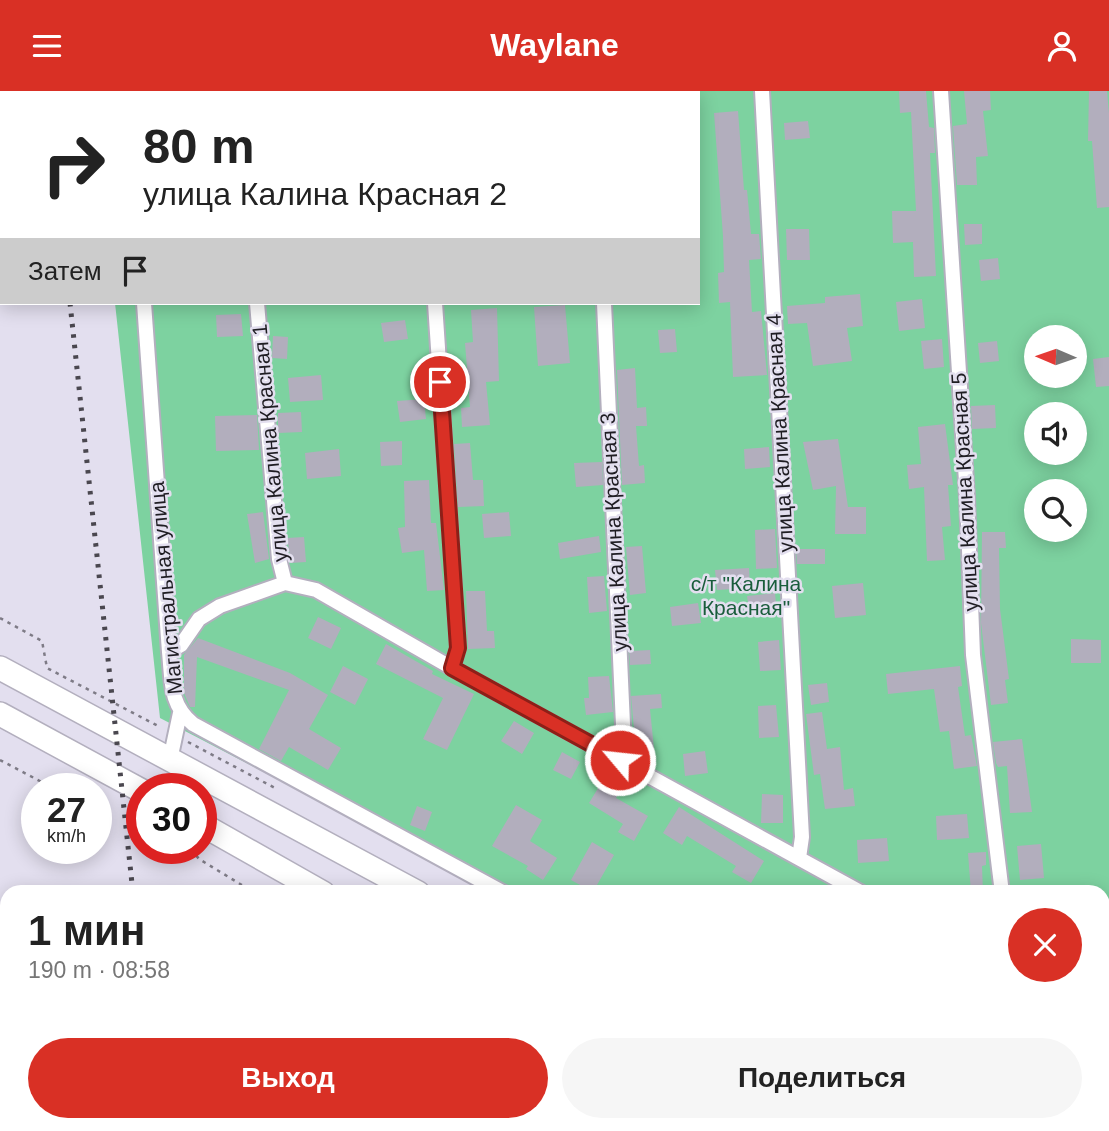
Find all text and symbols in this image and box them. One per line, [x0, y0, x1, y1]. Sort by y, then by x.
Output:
icon: menu [28, 27, 66, 65]
text: Waylane [490, 27, 619, 63]
icon: person [1043, 27, 1081, 65]
icon: right [28, 119, 119, 210]
text: 80 m [143, 119, 255, 173]
text: улица Калина Красная 2 [143, 176, 507, 212]
icon: arrive [116, 252, 154, 290]
text: Затем [28, 256, 102, 286]
street label: улица Калина Красная 4 [762, 313, 797, 553]
street label: улица Калина Красная 1 [248, 323, 291, 563]
north arrow [1024, 325, 1087, 389]
map controls [1024, 325, 1087, 542]
pin [410, 352, 470, 412]
icon: arrive [421, 363, 459, 401]
street label: улица Калина Красная 5 [947, 372, 982, 612]
button: sound [1024, 402, 1087, 465]
street label: улица Калина Красная 3 [596, 412, 631, 652]
button: search [1024, 479, 1087, 542]
street label: Магистральная улица [145, 480, 186, 695]
park label: с/т "Калина Красная" [691, 572, 802, 619]
position arrow [583, 723, 657, 797]
speed limit sign: 30 [126, 773, 217, 864]
text: 27 [47, 790, 86, 829]
text: km/h [47, 826, 86, 846]
text: 1 мин [28, 907, 145, 954]
button: close [1008, 908, 1082, 982]
text: 190 m · 08:58 [28, 957, 170, 983]
button: Выход [28, 1038, 548, 1118]
button: Поделиться [562, 1038, 1082, 1118]

